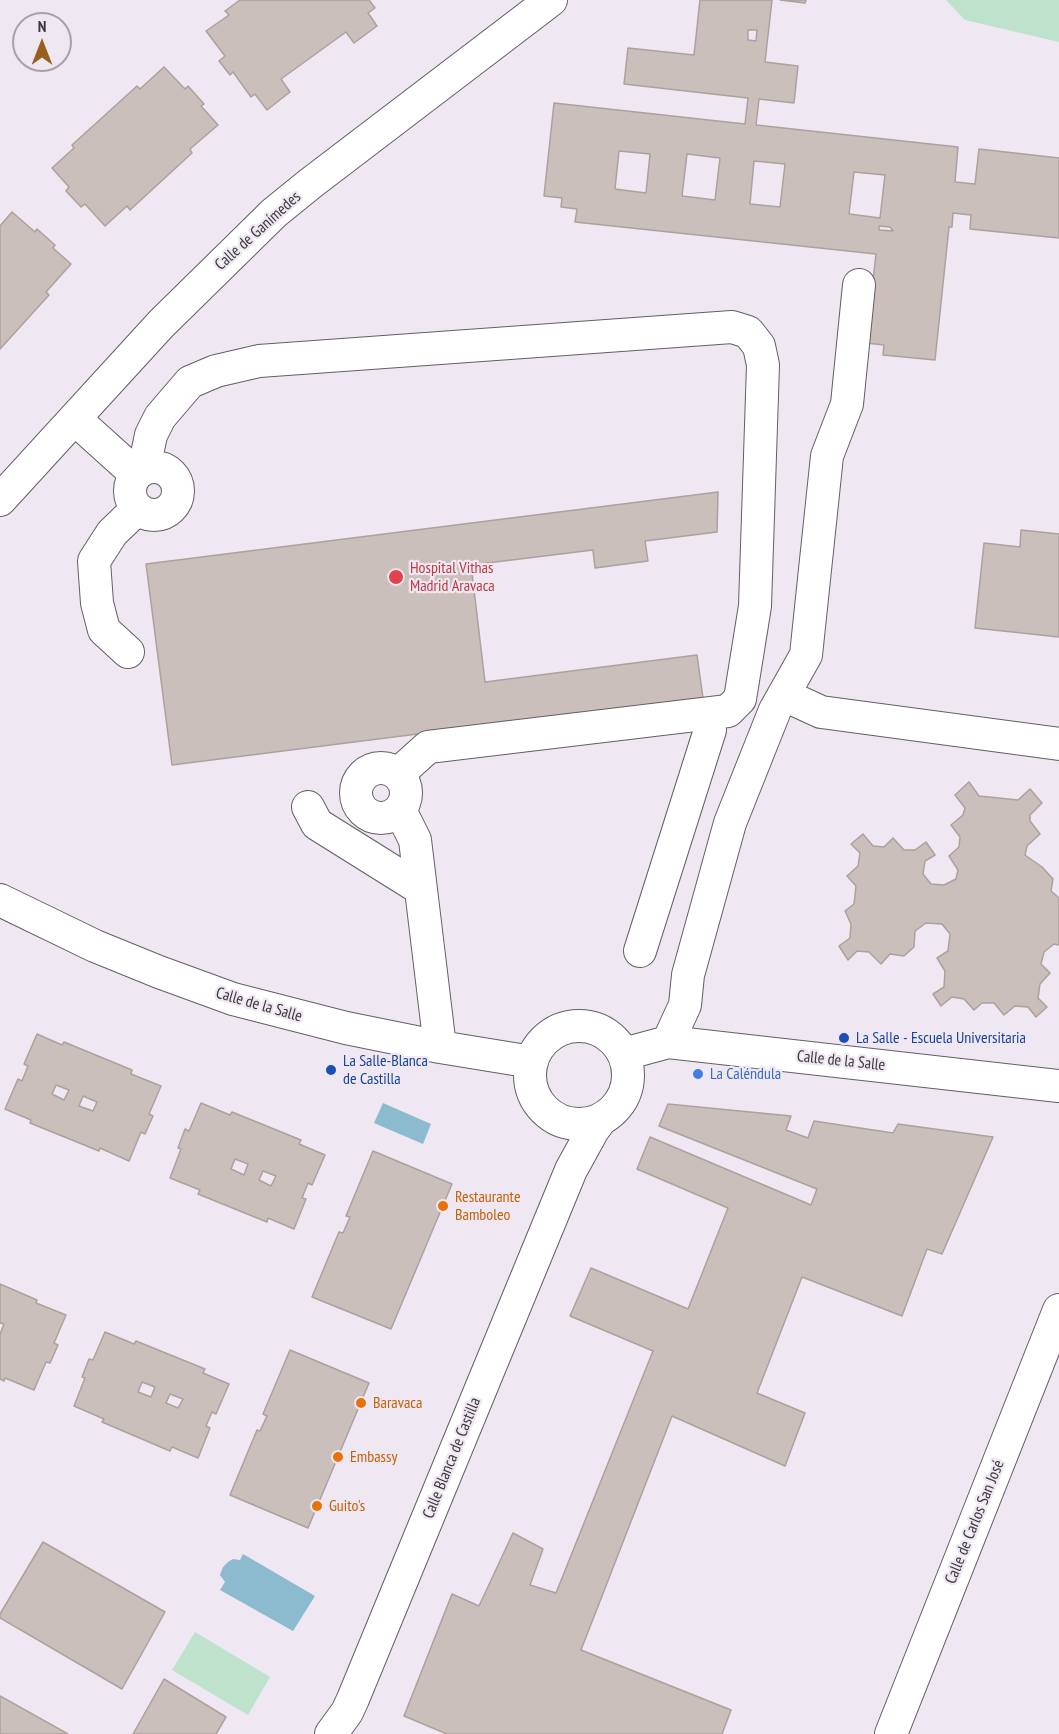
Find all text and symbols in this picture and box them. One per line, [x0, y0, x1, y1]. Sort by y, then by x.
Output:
north arrow [12, 12, 72, 72]
text: N [38, 16, 46, 36]
street label: Calle de Ganímedes [211, 188, 305, 274]
place label: Hospital Vithas Madrid Aravaca [410, 558, 495, 596]
marker: Hospital Vithas Madrid Aravaca [387, 568, 405, 586]
street label: Calle de la Salle [214, 984, 304, 1026]
place label: La Salle - Escuela Universitaria [856, 1028, 1026, 1048]
marker: La Salle - Escuela Universitaria [837, 1031, 851, 1045]
street label: Calle de la Salle [796, 1047, 886, 1075]
place label: La Salle-Blanca de Castilla [343, 1051, 428, 1089]
marker: La Salle-Blanca de Castilla [324, 1063, 338, 1077]
place label: La Caléndula [710, 1064, 781, 1084]
marker: La Caléndula [691, 1067, 705, 1081]
place label: Restaurante Bamboleo [455, 1187, 521, 1225]
marker: Restaurante Bamboleo [436, 1199, 450, 1213]
place label: Baravaca [373, 1393, 422, 1413]
street label: Calle Blanca de Castilla [419, 1395, 485, 1521]
marker: Baravaca [354, 1396, 368, 1410]
place label: Embassy [350, 1447, 397, 1467]
marker: Embassy [331, 1450, 345, 1464]
street label: Calle de Carlos San José [941, 1457, 1009, 1587]
place label: Guito's [329, 1496, 365, 1516]
marker: Guito's [310, 1499, 324, 1513]

